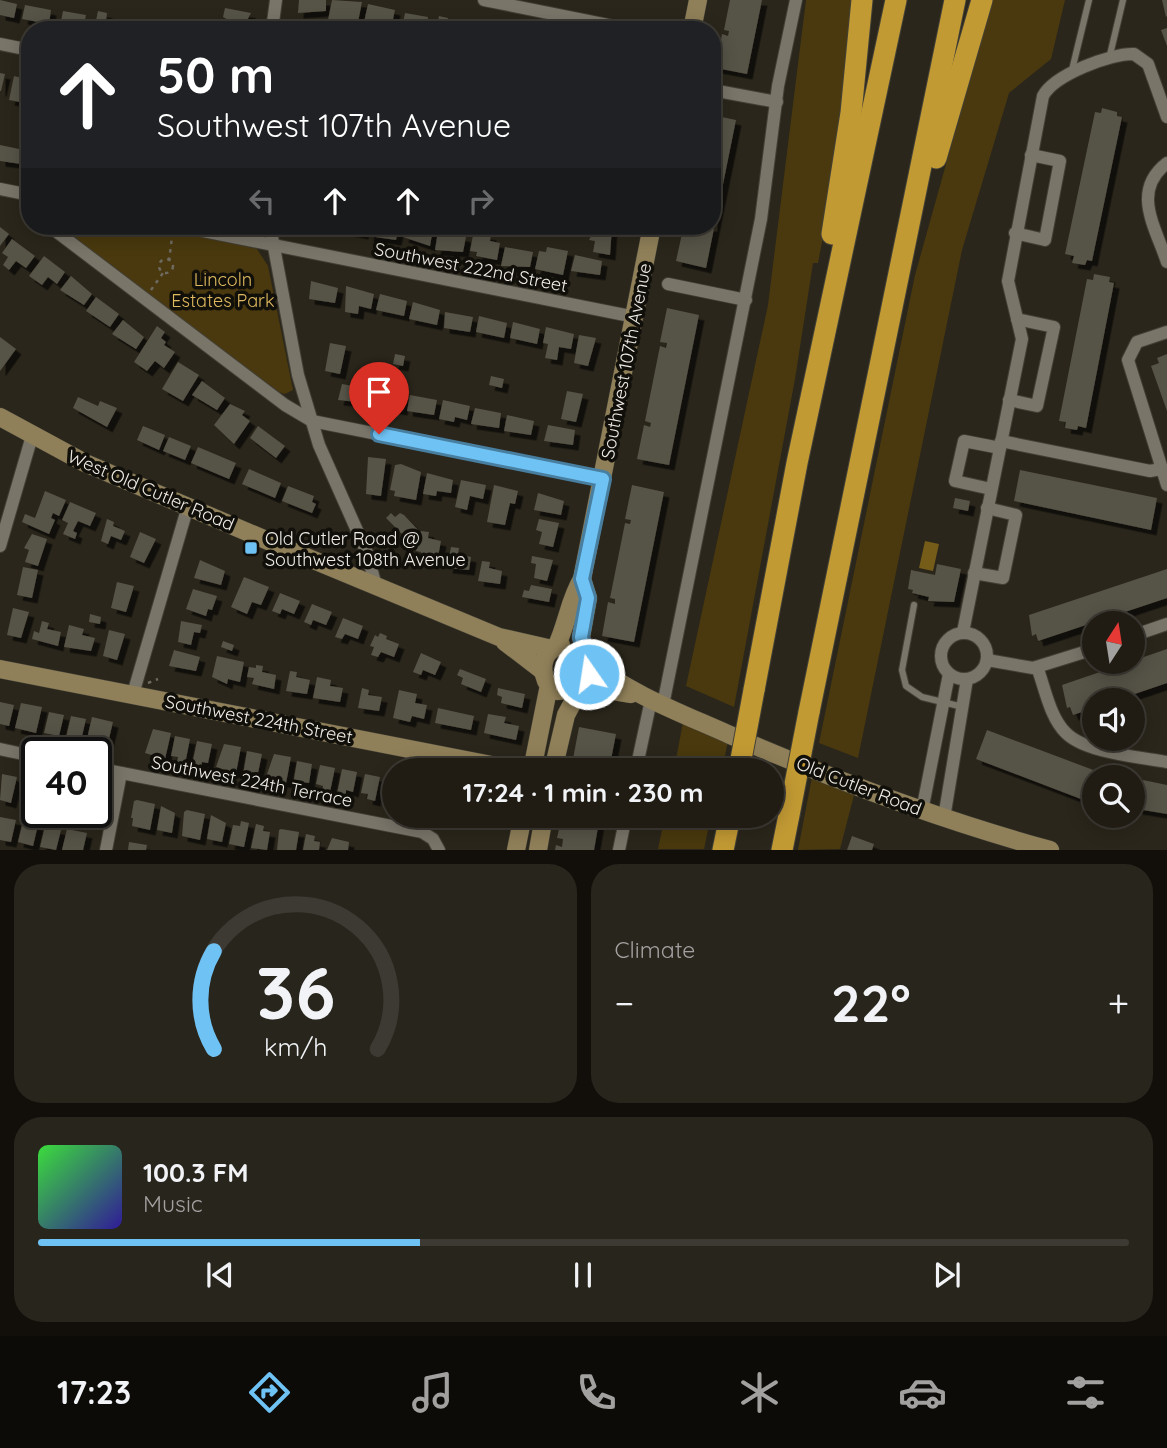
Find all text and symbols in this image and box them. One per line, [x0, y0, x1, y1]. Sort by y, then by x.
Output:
text: 50 m [157, 44, 274, 105]
icon: ahead [42, 49, 133, 140]
text: Southwest 107th Avenue [157, 105, 511, 145]
icon: left [243, 182, 281, 220]
icon: ahead [316, 182, 354, 220]
icon: ahead [389, 182, 427, 220]
icon: right [462, 182, 500, 220]
street label: Southwest 222nd Street [373, 237, 569, 297]
street label: Southwest 107th Avenue [596, 261, 656, 461]
park label: Lincoln Estates Park [171, 268, 275, 312]
pin [349, 362, 409, 434]
icon: arrive [360, 373, 398, 411]
street label: West Old Cutler Road [64, 444, 238, 536]
place label: Old Cutler Road @ Southwest 108th Avenue [265, 527, 466, 571]
marker: Old Cutler Road @ Southwest 108th Avenue [243, 540, 259, 556]
north arrow [1082, 611, 1144, 674]
map controls [1082, 611, 1145, 828]
position arrow [552, 637, 626, 711]
button: sound [1082, 688, 1145, 751]
street label: Southwest 224th Street [163, 690, 355, 748]
speed limit sign: 40 [21, 737, 112, 828]
street label: Southwest 224th Terrace [150, 750, 354, 812]
street label: Old Cutler Road [793, 752, 925, 820]
button: search [1082, 765, 1145, 828]
text: 17:24 · 1 min · 230 m [462, 776, 704, 809]
text: Climate [615, 935, 695, 964]
text: 36 [256, 947, 335, 1038]
text: 22° [831, 970, 911, 1035]
text: − [615, 979, 634, 1027]
text: + [1108, 979, 1129, 1027]
text: km/h [264, 1031, 327, 1062]
text: 100.3 FM [143, 1156, 249, 1189]
text: Music [143, 1189, 203, 1218]
icon: previous [201, 1256, 239, 1294]
icon: pause [564, 1256, 602, 1294]
icon: next [928, 1256, 966, 1294]
icon: directions [245, 1368, 294, 1417]
icon: music [408, 1368, 457, 1417]
icon: phone [572, 1368, 621, 1417]
icon: climate [735, 1368, 784, 1417]
icon: car [898, 1368, 947, 1417]
icon: filters [1061, 1368, 1110, 1417]
text: 17:23 [57, 1372, 131, 1412]

